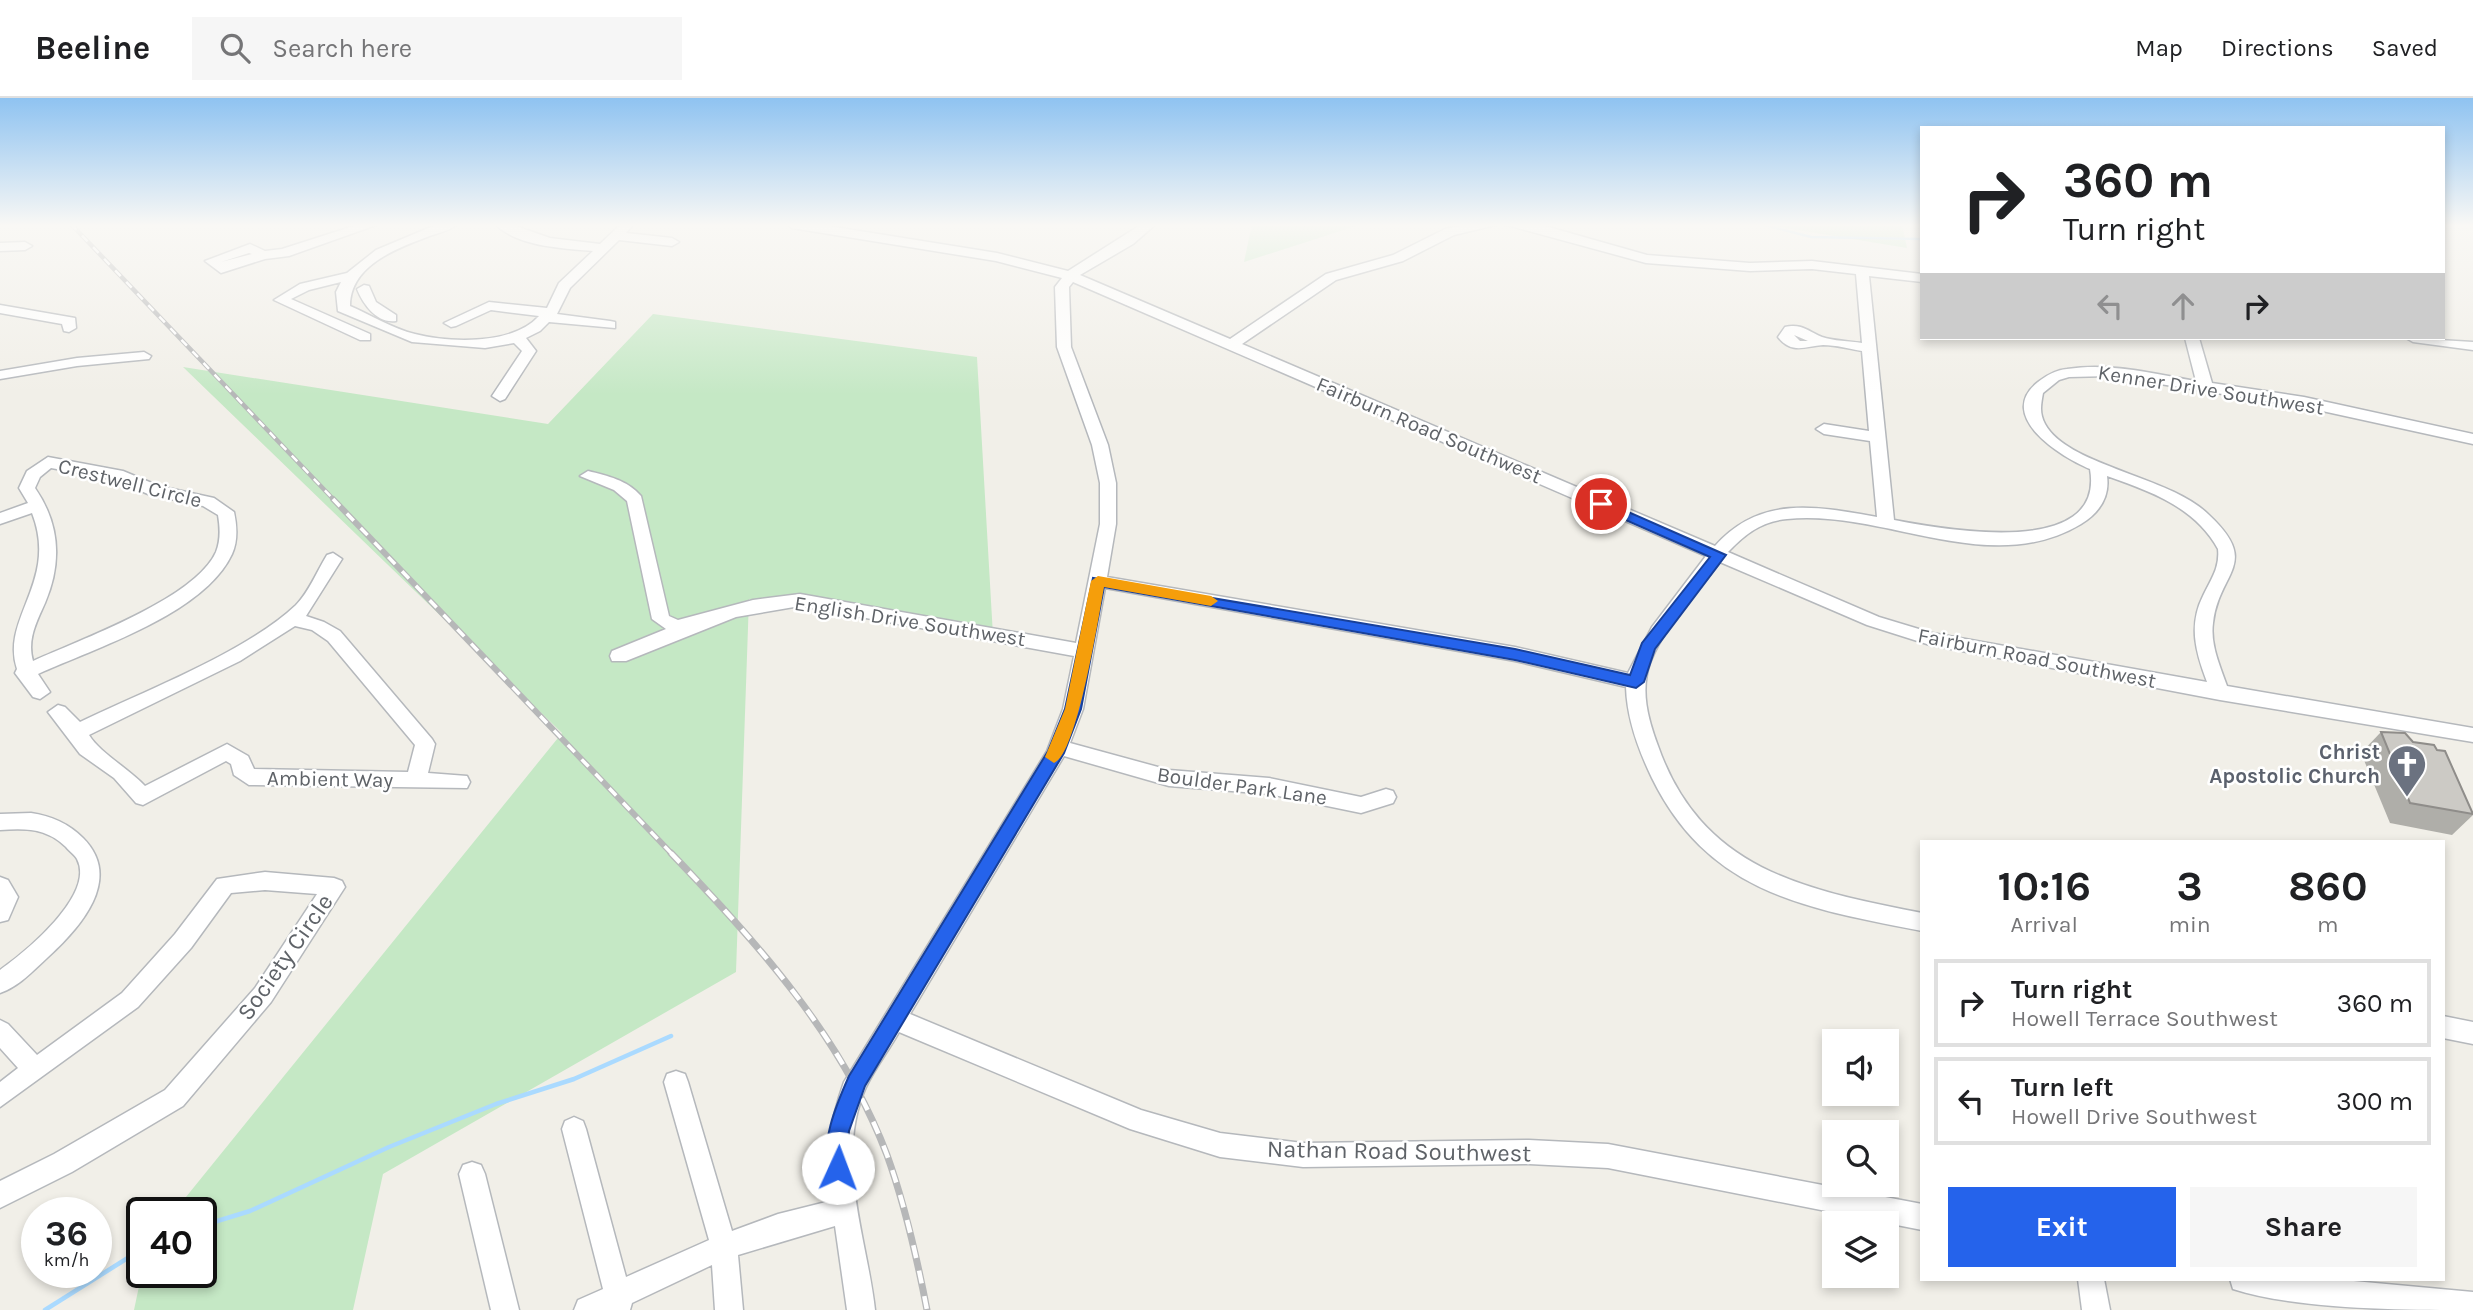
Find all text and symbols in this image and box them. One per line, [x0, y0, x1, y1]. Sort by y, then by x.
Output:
search box [192, 17, 682, 80]
text: Beeline [35, 29, 150, 67]
icon: search [216, 29, 254, 67]
text: Search here [272, 33, 412, 64]
text: Map [2135, 34, 2183, 62]
text: Directions [2221, 34, 2334, 62]
text: Saved [2372, 34, 2438, 62]
text: 360 m [2063, 152, 2213, 209]
icon: right [1948, 154, 2039, 245]
text: Turn right [2063, 211, 2205, 248]
icon: left [2091, 287, 2129, 325]
icon: ahead [2164, 287, 2202, 325]
icon: right [2237, 287, 2275, 325]
street label: Kenner Drive Southwest [2096, 360, 2326, 420]
street label: Fairburn Road Southwest [1313, 372, 1545, 488]
street label: Crestwell Circle [56, 454, 204, 512]
pin [1571, 474, 1631, 534]
icon: arrive [1582, 485, 1620, 523]
street label: English Drive Southwest [793, 591, 1027, 651]
street label: Fairburn Road Southwest [1916, 623, 2158, 693]
place label: Christ Apostolic Church [2209, 740, 2380, 788]
church icon: Christ Apostolic Church [2386, 743, 2428, 798]
street label: Boulder Park Lane [1155, 762, 1329, 810]
street label: Ambient Way [267, 766, 394, 792]
text: 10:16 [1998, 861, 2091, 911]
text: 3 [2176, 861, 2203, 911]
text: 860 [2288, 861, 2367, 911]
street label: Society Circle [231, 889, 339, 1025]
text: Arrival [2011, 911, 2078, 938]
text: min [2168, 911, 2211, 938]
text: m [2317, 911, 2339, 938]
text: Turn right [2011, 974, 2132, 1005]
icon: right [1952, 984, 1990, 1022]
text: 360 m [2337, 988, 2413, 1019]
text: Howell Terrace Southwest [2011, 1005, 2278, 1032]
map controls [1822, 1029, 1899, 1288]
button: sound [1822, 1029, 1899, 1106]
text: Turn left [2011, 1072, 2113, 1103]
icon: left [1952, 1082, 1990, 1120]
text: 300 m [2336, 1086, 2413, 1117]
text: Howell Drive Southwest [2011, 1103, 2257, 1130]
button: search [1822, 1120, 1899, 1197]
position arrow [801, 1131, 875, 1205]
street label: Nathan Road Southwest [1267, 1135, 1531, 1167]
button: Exit [1948, 1187, 2176, 1267]
button: Share [2190, 1187, 2417, 1267]
speed limit sign: 40 [126, 1197, 217, 1288]
button: layers [1822, 1211, 1899, 1288]
text: 36 [45, 1213, 88, 1254]
text: km/h [44, 1249, 89, 1271]

